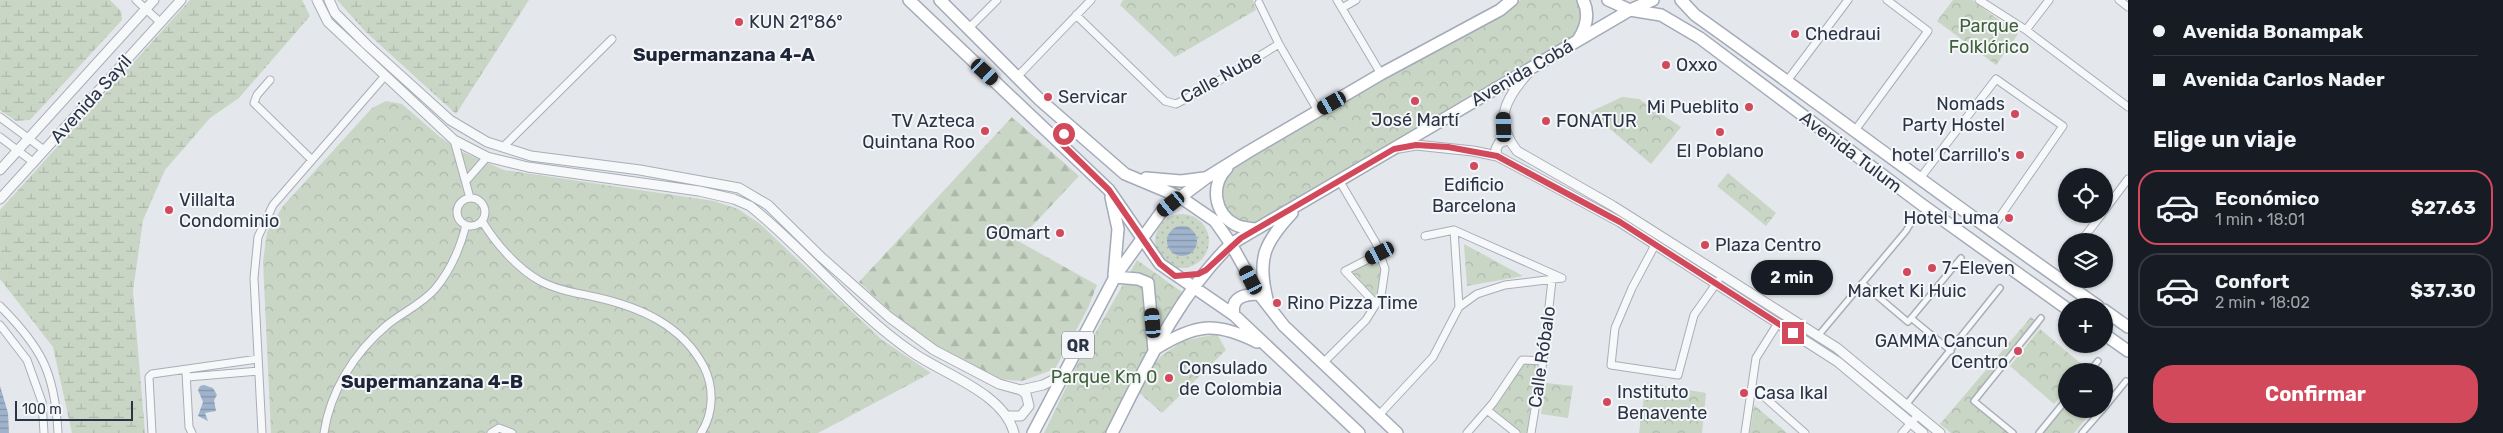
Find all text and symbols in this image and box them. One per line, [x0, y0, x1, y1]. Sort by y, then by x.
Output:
place label: KUN 21º86º [749, 11, 843, 33]
park label: Parque Folklórico [1949, 15, 2029, 58]
marker: KUN 21º86º [733, 16, 745, 28]
text: Avenida Bonampak [2183, 20, 2363, 43]
place label: Chedraui [1805, 23, 1881, 45]
marker: Chedraui [1789, 28, 1801, 40]
street label: Avenida Cobá [1467, 35, 1577, 111]
district label: Supermanzana 4-A [633, 43, 815, 66]
street label: Calle Nube [1177, 46, 1265, 108]
street label: Avenida Sayil [46, 50, 136, 148]
place label: Oxxo [1676, 54, 1718, 76]
car [968, 56, 1001, 88]
marker: Oxxo [1660, 59, 1672, 71]
text: Avenida Carlos Nader [2183, 68, 2385, 91]
place label: Servicar [1058, 86, 1127, 108]
car [1315, 89, 1348, 117]
marker: Servicar [1042, 91, 1054, 103]
place label: Nomads Party Hostel [1902, 93, 2005, 136]
marker: José Martí [1409, 95, 1421, 107]
place label: Mi Pueblito [1647, 96, 1739, 118]
marker: Mi Pueblito [1743, 101, 1755, 113]
street label: Avenida Tulum [1796, 106, 1906, 198]
marker: Nomads Party Hostel [2009, 108, 2021, 120]
place label: José Martí [1371, 109, 1461, 131]
place label: TV Azteca Quintana Roo [862, 110, 975, 153]
place label: FONATUR [1556, 110, 1637, 132]
car [1495, 112, 1512, 142]
marker: FONATUR [1540, 115, 1552, 127]
route start [1053, 123, 1075, 145]
marker: TV Azteca Quintana Roo [979, 125, 991, 137]
marker: El Poblano [1714, 126, 1726, 138]
text: Elige un viaje [2153, 126, 2297, 153]
place label: El Poblano [1676, 140, 1764, 162]
place label: hotel Carrillo's [1892, 144, 2010, 166]
marker: hotel Carrillo's [2014, 149, 2026, 161]
marker: Edificio Barcelona [1468, 160, 1480, 172]
map controls [2058, 168, 2113, 418]
button: locate [2058, 168, 2113, 223]
place label: Edificio Barcelona [1432, 174, 1516, 217]
icon: car [2155, 185, 2200, 230]
text: Económico [2215, 187, 2319, 210]
place label: Villalta Condominio [179, 189, 279, 232]
car [1154, 189, 1187, 219]
text: $27.63 [2411, 196, 2476, 219]
marker: Villalta Condominio [163, 204, 175, 216]
place label: Hotel Luma [1903, 207, 1999, 229]
text: 1 min · 18:01 [2215, 210, 2305, 229]
marker: Hotel Luma [2003, 212, 2015, 224]
place label: GOmart [986, 222, 1050, 244]
marker: GOmart [1054, 227, 1066, 239]
button: layers [2058, 233, 2113, 288]
place label: Plaza Centro [1715, 234, 1821, 256]
marker: Plaza Centro [1699, 239, 1711, 251]
car [1363, 240, 1396, 266]
place label: 7-Eleven [1942, 257, 2015, 279]
callout: 2 min [1752, 260, 1834, 296]
marker: 7-Eleven [1926, 262, 1938, 274]
car [1237, 263, 1264, 297]
marker: Market Ki Huic [1901, 266, 1913, 278]
text: 2 min [1770, 268, 1814, 287]
icon: car [2155, 268, 2200, 313]
text: Confort [2215, 270, 2289, 293]
text: $37.30 [2410, 279, 2476, 302]
place label: Market Ki Huic [1848, 280, 1967, 302]
place label: Rino Pizza Time [1287, 292, 1418, 314]
text: 2 min · 18:02 [2215, 293, 2310, 312]
marker: Rino Pizza Time [1271, 297, 1283, 309]
button: + [2058, 298, 2113, 353]
street label: Calle Róbalo [1524, 305, 1560, 409]
car [1144, 307, 1161, 339]
route end [1782, 322, 1804, 344]
place label: GAMMA Cancun Centro [1875, 330, 2008, 373]
road number: QR [1062, 332, 1094, 358]
marker: GAMMA Cancun Centro [2012, 345, 2024, 357]
place label: Consulado de Colombia [1179, 357, 1282, 400]
button: − [2058, 363, 2113, 418]
button: Confirmar [2153, 365, 2478, 423]
park label: Parque Km 0 [1051, 366, 1157, 388]
district label: Supermanzana 4-B [341, 370, 523, 393]
marker: Consulado de Colombia [1163, 372, 1175, 384]
place label: Instituto Benavente [1617, 381, 1707, 424]
place label: Casa Ikal [1754, 382, 1828, 404]
marker: Casa Ikal [1738, 387, 1750, 399]
marker: Instituto Benavente [1601, 396, 1613, 408]
scale bar [15, 398, 132, 421]
text: 100 m [22, 401, 62, 418]

